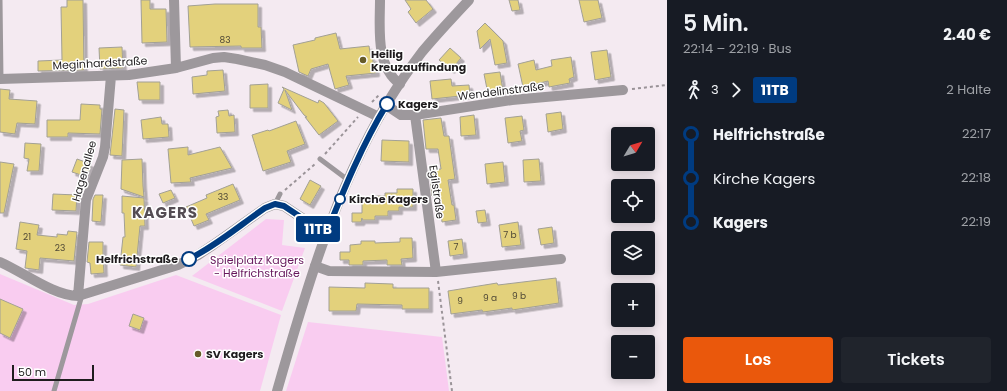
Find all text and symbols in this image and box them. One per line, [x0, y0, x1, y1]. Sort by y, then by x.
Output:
text: 5 Min. [683, 8, 749, 39]
text: 2.40 € [943, 24, 991, 45]
house number: 83 [220, 34, 230, 46]
text: 22:14 – 22:19 · Bus [683, 39, 792, 58]
place label: Heilig Kreuzauffindung [371, 46, 466, 75]
street label: Meginhardstraße [52, 53, 148, 73]
marker: Heilig Kreuzauffindung [358, 55, 368, 65]
street label: Wendelinstraße [457, 78, 545, 104]
icon: walk [683, 79, 705, 101]
icon: forward [725, 79, 747, 101]
text: 3 [711, 80, 719, 99]
text: 11TB [761, 80, 789, 100]
text: 2 Halte [946, 80, 991, 99]
marker: Kagers [379, 96, 395, 112]
place label: Kagers [398, 96, 438, 112]
text: Helfrichstraße [713, 124, 825, 145]
text: 22:17 [962, 124, 991, 143]
north arrow [611, 127, 655, 171]
map controls [611, 127, 655, 379]
street label: Hagenallee [68, 138, 100, 203]
street label: Egilstraße [425, 164, 449, 220]
text: Kirche Kagers [713, 168, 815, 189]
text: 22:18 [961, 168, 991, 187]
button: locate [611, 179, 655, 223]
house number: 33 [218, 191, 228, 203]
place label: Kirche Kagers [349, 191, 428, 207]
marker: Kirche Kagers [334, 193, 346, 205]
district label: KAGERS [132, 202, 198, 223]
text: Kagers [713, 212, 768, 233]
text: 22:19 [961, 212, 991, 231]
line badge: 11TB [290, 216, 346, 242]
text: 11TB [304, 219, 332, 239]
house number: 7 b [503, 229, 517, 241]
house number: 21 [23, 231, 31, 243]
button: layers [611, 231, 655, 275]
house number: 7 [454, 241, 459, 253]
house number: 23 [55, 242, 65, 254]
place label: Helfrichstraße [96, 251, 178, 267]
marker: Helfrichstraße [181, 251, 197, 267]
park label: Spielplatz Kagers - Helfrichstraße [210, 252, 304, 281]
button: + [611, 283, 655, 327]
house number: 9 b [512, 290, 526, 302]
house number: 9 a [483, 292, 497, 304]
house number: 9 [457, 295, 463, 307]
button: − [611, 335, 655, 379]
button: Los [683, 337, 833, 383]
button: Tickets [841, 337, 991, 383]
place label: SV Kagers [206, 346, 263, 362]
marker: SV Kagers [193, 349, 203, 359]
scale bar [12, 363, 94, 382]
text: 50 m [18, 364, 46, 380]

